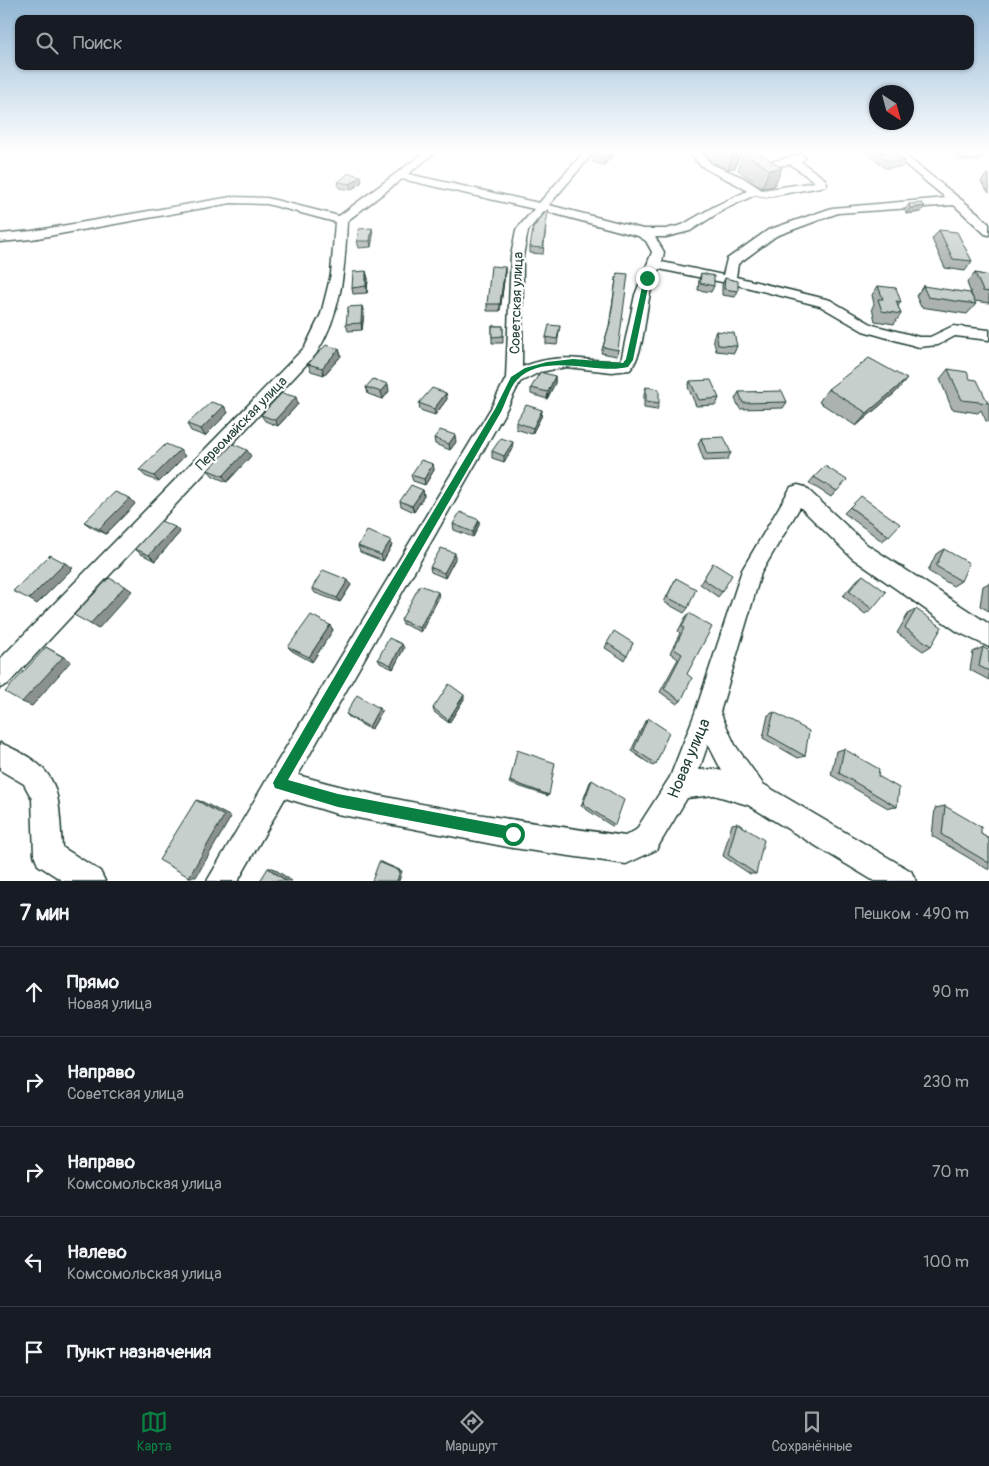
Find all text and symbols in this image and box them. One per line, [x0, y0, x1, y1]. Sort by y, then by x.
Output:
search box [15, 15, 974, 70]
icon: search [33, 29, 61, 57]
text: Поиск [73, 31, 123, 55]
north arrow [869, 85, 914, 130]
street label: Советская улица [506, 252, 527, 354]
route end [636, 267, 659, 290]
street label: Первомайская улица [192, 373, 291, 474]
street label: Новая улица [663, 715, 715, 801]
route start [502, 823, 525, 846]
text: 7 мин [20, 900, 69, 927]
text: Пешком · 490 m [855, 904, 969, 924]
text: Прямо [67, 970, 119, 994]
icon: ahead [20, 978, 48, 1006]
text: 90 m [932, 982, 969, 1002]
text: Новая улица [67, 994, 152, 1014]
text: Направо [67, 1060, 135, 1084]
icon: right [20, 1068, 48, 1096]
text: 230 m [923, 1072, 969, 1092]
text: Советская улица [67, 1084, 184, 1104]
text: Направо [67, 1150, 135, 1174]
icon: right [20, 1158, 48, 1186]
text: 70 m [932, 1162, 969, 1182]
text: Комсомольская улица [67, 1174, 222, 1194]
text: Налево [67, 1240, 127, 1264]
icon: left [20, 1248, 48, 1276]
text: 100 m [923, 1252, 969, 1272]
text: Комсомольская улица [67, 1264, 222, 1284]
icon: arrive [20, 1338, 48, 1366]
text: Пункт назначения [67, 1340, 211, 1364]
tab: Карта [137, 1408, 172, 1455]
tab: Маршрут [445, 1408, 498, 1455]
tab: Сохранённые [771, 1408, 852, 1455]

